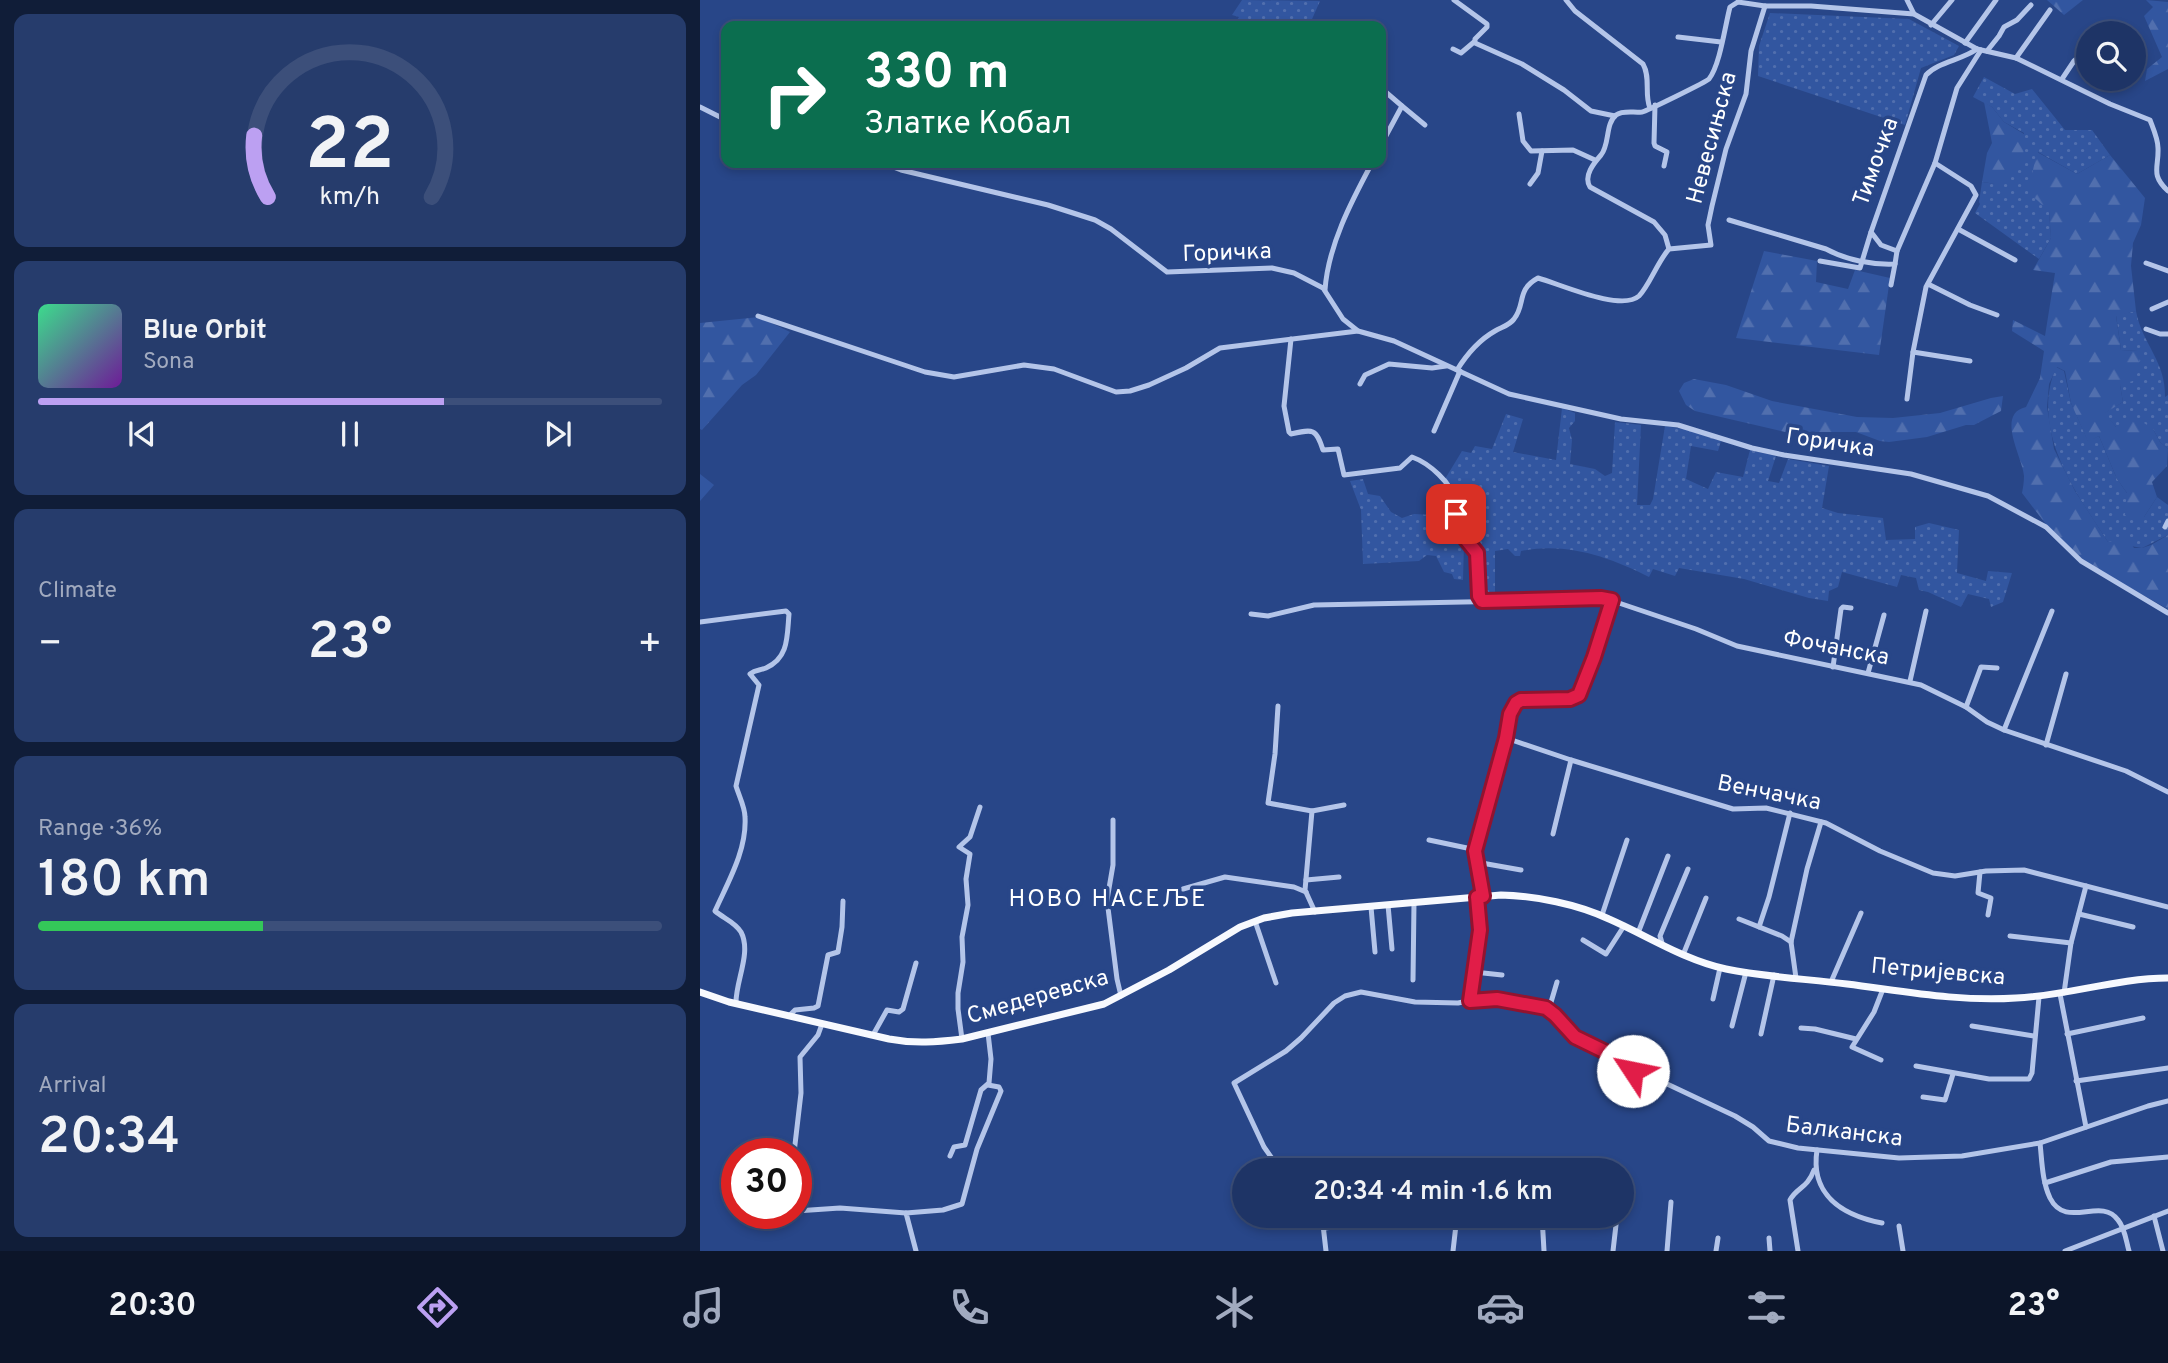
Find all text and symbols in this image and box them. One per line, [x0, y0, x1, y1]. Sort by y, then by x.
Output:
map controls [2076, 21, 2146, 91]
button: search [2076, 21, 2146, 91]
text: 330 m [864, 44, 1009, 106]
icon: right [749, 49, 840, 140]
street label: Невесињска [1681, 69, 1745, 207]
text: 22 [305, 103, 395, 195]
text: Златке Кобал [864, 105, 1072, 145]
street label: Тимочка [1848, 114, 1906, 210]
text: km/h [320, 182, 380, 214]
street label: Горичка [1182, 238, 1272, 270]
text: Blue Orbit [143, 315, 267, 348]
text: Sona [143, 348, 194, 377]
icon: previous [123, 415, 161, 453]
icon: pause [331, 415, 369, 453]
icon: next [539, 415, 577, 453]
street label: Горичка [1784, 423, 1876, 465]
pin [1426, 484, 1486, 544]
icon: arrive [1437, 495, 1475, 533]
text: Climate [38, 577, 117, 606]
text: 23° [308, 611, 392, 677]
text: − [38, 621, 63, 670]
text: + [637, 621, 662, 670]
street label: Фочанска [1781, 625, 1891, 673]
street label: Венчачка [1714, 770, 1824, 818]
text: Range · 36% [38, 815, 162, 844]
text: 180 km [38, 849, 211, 915]
district label: НОВО НАСЕЉЕ [1008, 885, 1208, 915]
street label: Петријевска [1870, 953, 2006, 993]
street label: Смедеревска [964, 964, 1112, 1032]
position arrow [1596, 1034, 1670, 1108]
text: Arrival [38, 1072, 107, 1101]
text: 20:34 [38, 1106, 180, 1172]
street label: Балканска [1784, 1111, 1904, 1155]
speed limit sign: 30 [721, 1138, 812, 1229]
text: 20:34 · 4 min · 1.6 km [1313, 1176, 1553, 1209]
icon: directions [413, 1283, 462, 1332]
icon: music [679, 1283, 728, 1332]
icon: phone [945, 1283, 994, 1332]
icon: climate [1210, 1283, 1259, 1332]
icon: car [1476, 1283, 1525, 1332]
icon: filters [1742, 1283, 1791, 1332]
text: 20:30 [108, 1287, 196, 1327]
text: 23° [2008, 1287, 2060, 1327]

